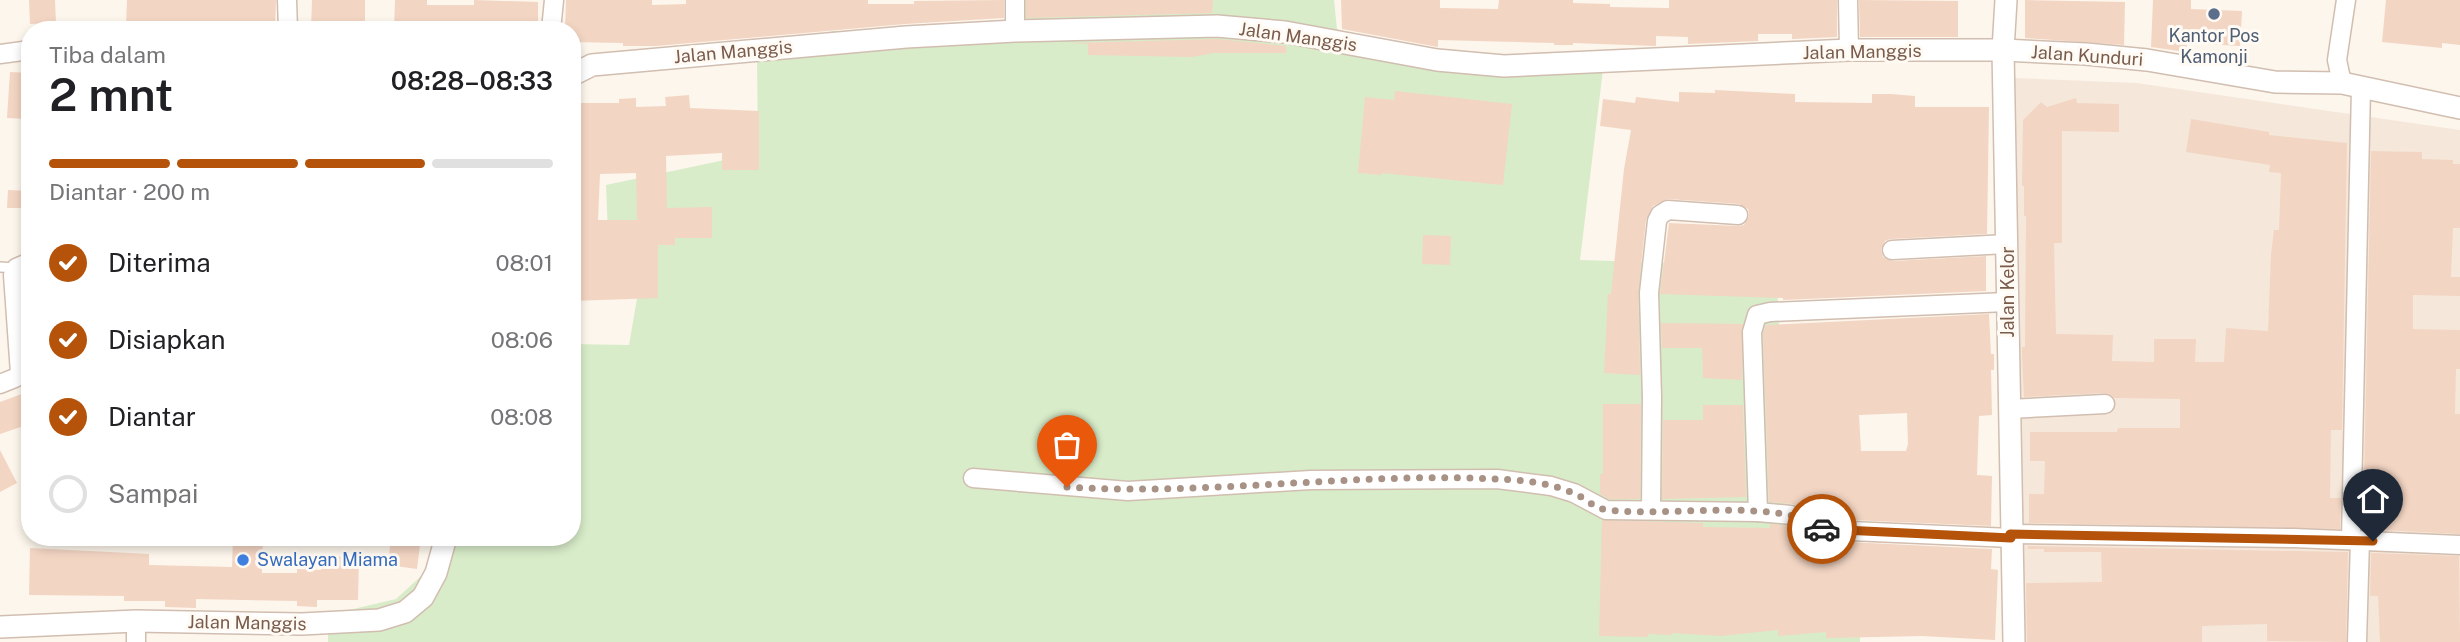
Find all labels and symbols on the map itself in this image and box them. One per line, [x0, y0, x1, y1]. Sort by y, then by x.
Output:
marker: Kantor Pos Kamonji [2206, 6, 2222, 22]
street label: Jalan Manggis [1238, 18, 1358, 55]
place label: Kantor Pos Kamonji [2169, 25, 2259, 67]
street label: Jalan Manggis [673, 36, 793, 67]
street label: Jalan Manggis [1802, 40, 1922, 63]
street label: Jalan Kunduri [2030, 41, 2144, 70]
street label: Jalan Kelor [1997, 246, 2018, 338]
pin [1037, 415, 1097, 487]
pin [2343, 469, 2403, 541]
courier [1787, 494, 1857, 564]
place label: Swalayan Miama [257, 549, 398, 570]
marker: Swalayan Miama [235, 552, 251, 568]
street label: Jalan Manggis [187, 611, 307, 634]

